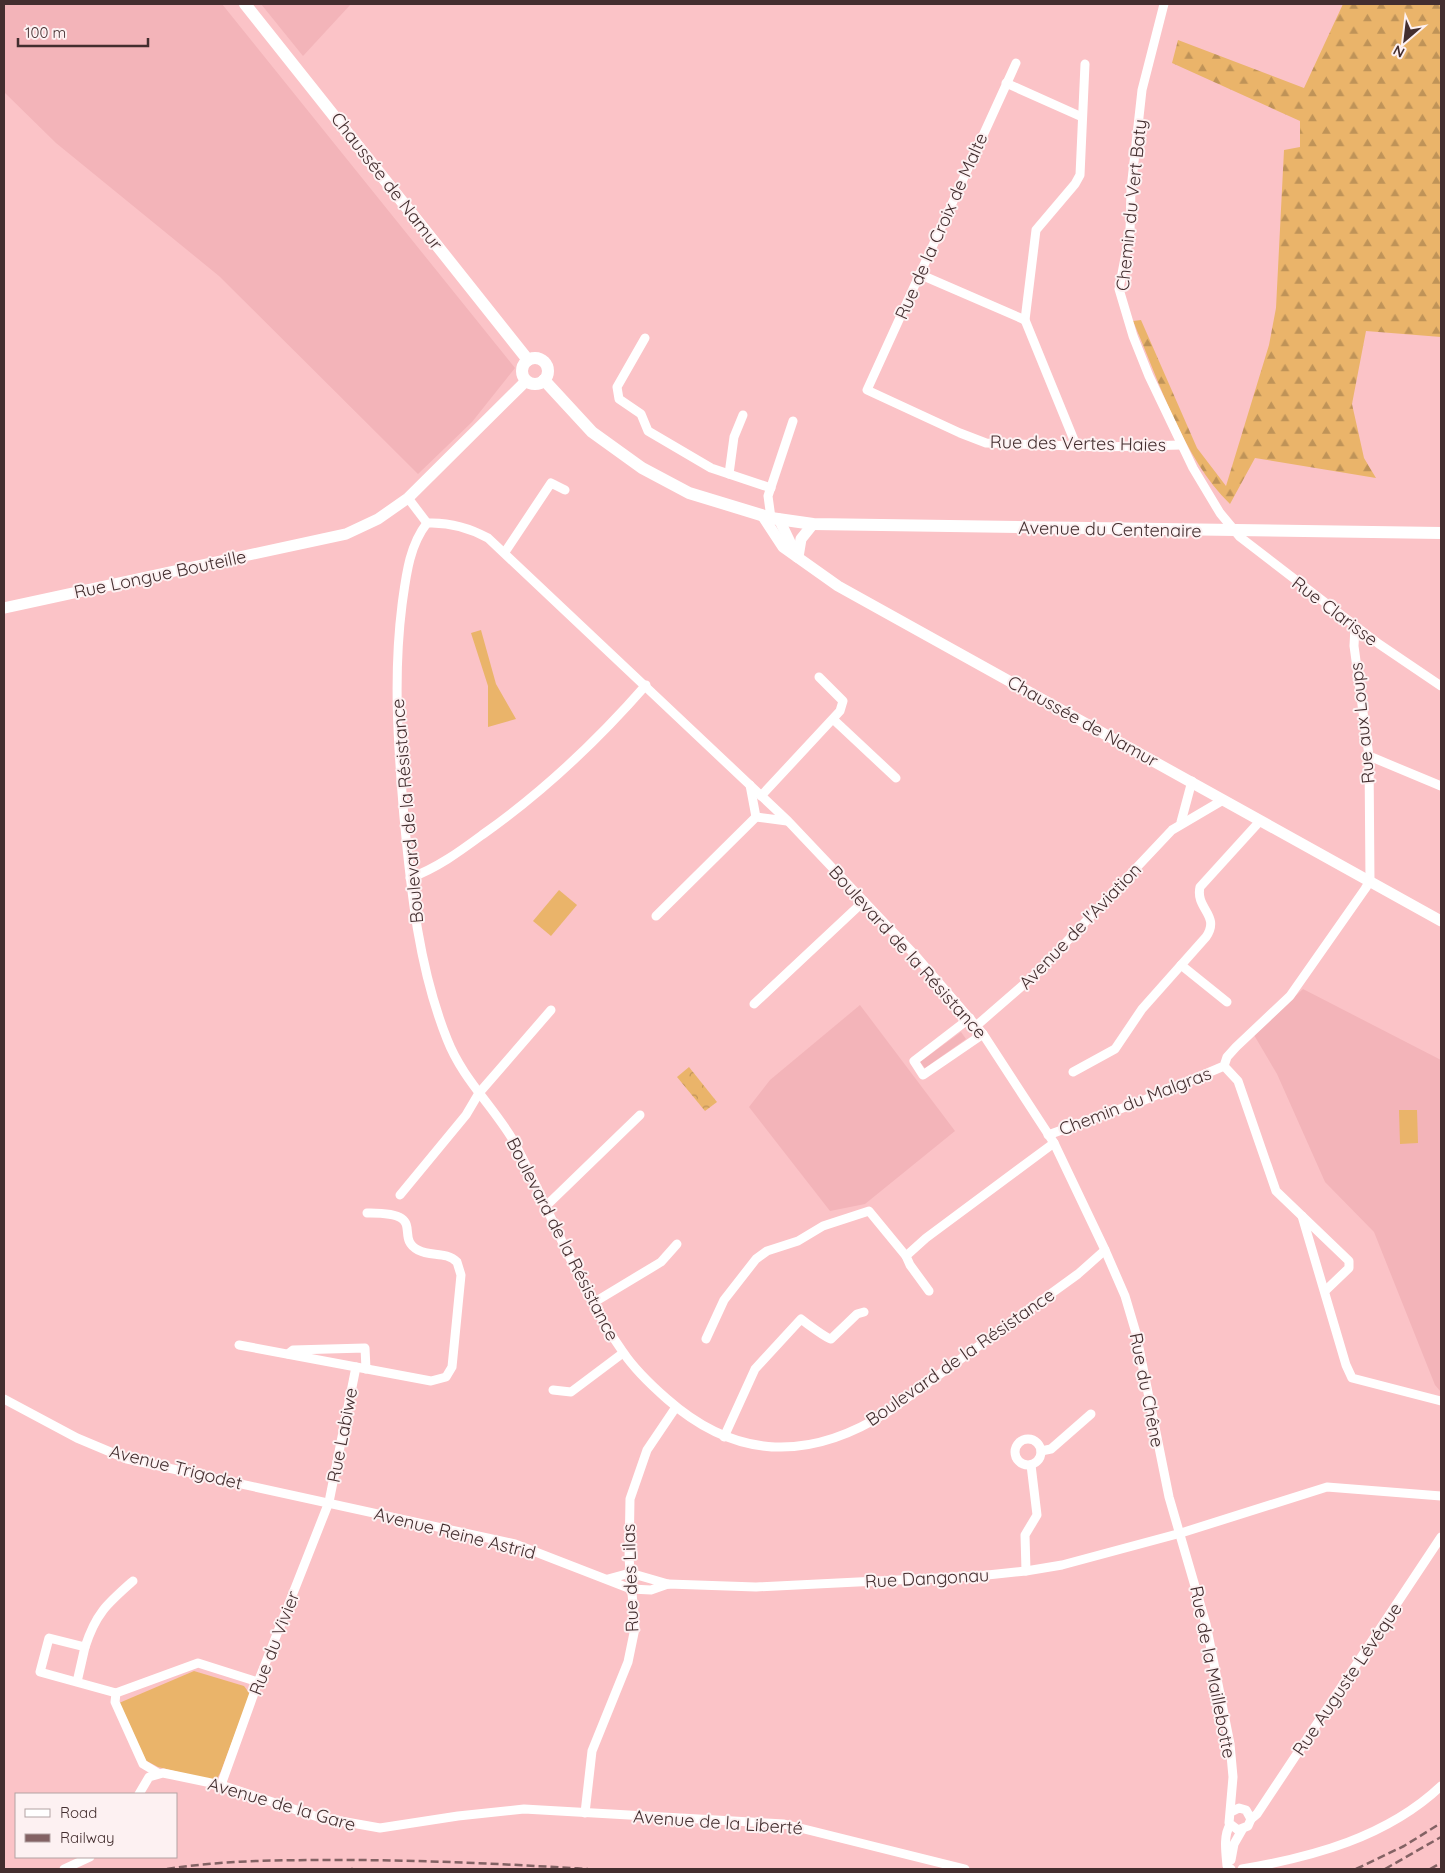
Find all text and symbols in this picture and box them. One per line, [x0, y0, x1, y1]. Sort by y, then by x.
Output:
scale bar [18, 15, 148, 47]
north arrow [1380, 15, 1430, 65]
text: 100 m [25, 23, 66, 42]
text: N [1390, 41, 1408, 62]
street label: Chaussée de Namur [326, 107, 448, 255]
street label: Chemin du Vert Baty [1111, 118, 1151, 292]
street label: Rue de la Croix de Malte [889, 129, 993, 323]
street label: Rue des Vertes Haies [990, 430, 1166, 456]
street label: Avenue du Centenaire [1018, 516, 1202, 542]
street label: Rue Longue Bouteille [72, 544, 248, 604]
street label: Rue Clarisse [1287, 571, 1383, 651]
street label: Rue aux Loups [1344, 661, 1380, 785]
street label: Chaussée de Namur [1004, 670, 1162, 772]
street label: Boulevard de la Résistance [386, 698, 428, 924]
street label: Avenue de l'Aviation [1014, 858, 1146, 994]
street label: Boulevard de la Résistance [824, 861, 992, 1043]
street label: Chemin du Malgras [1056, 1061, 1214, 1141]
street label: Boulevard de la Résistance [502, 1133, 624, 1345]
street label: Boulevard de la Résistance [861, 1283, 1059, 1431]
street label: Rue du Chêne [1125, 1331, 1169, 1449]
street label: Rue Labiwe [322, 1386, 362, 1484]
street label: Avenue Trigodet [107, 1439, 245, 1495]
street label: Avenue Reine Astrid [372, 1502, 538, 1564]
street label: Rue des Lilas [617, 1523, 643, 1633]
street label: Rue Dangonau [864, 1563, 990, 1593]
street label: Rue de la Maillebotte [1185, 1584, 1241, 1760]
street label: Rue du Vivier [244, 1588, 304, 1698]
street label: Rue Auguste Lévéque [1287, 1598, 1407, 1760]
street label: Avenue de la Gare [205, 1772, 359, 1836]
legend [15, 1793, 178, 1858]
text: Road [60, 1803, 97, 1822]
street label: Avenue de la Liberté [632, 1805, 804, 1839]
text: Railway [60, 1828, 115, 1847]

